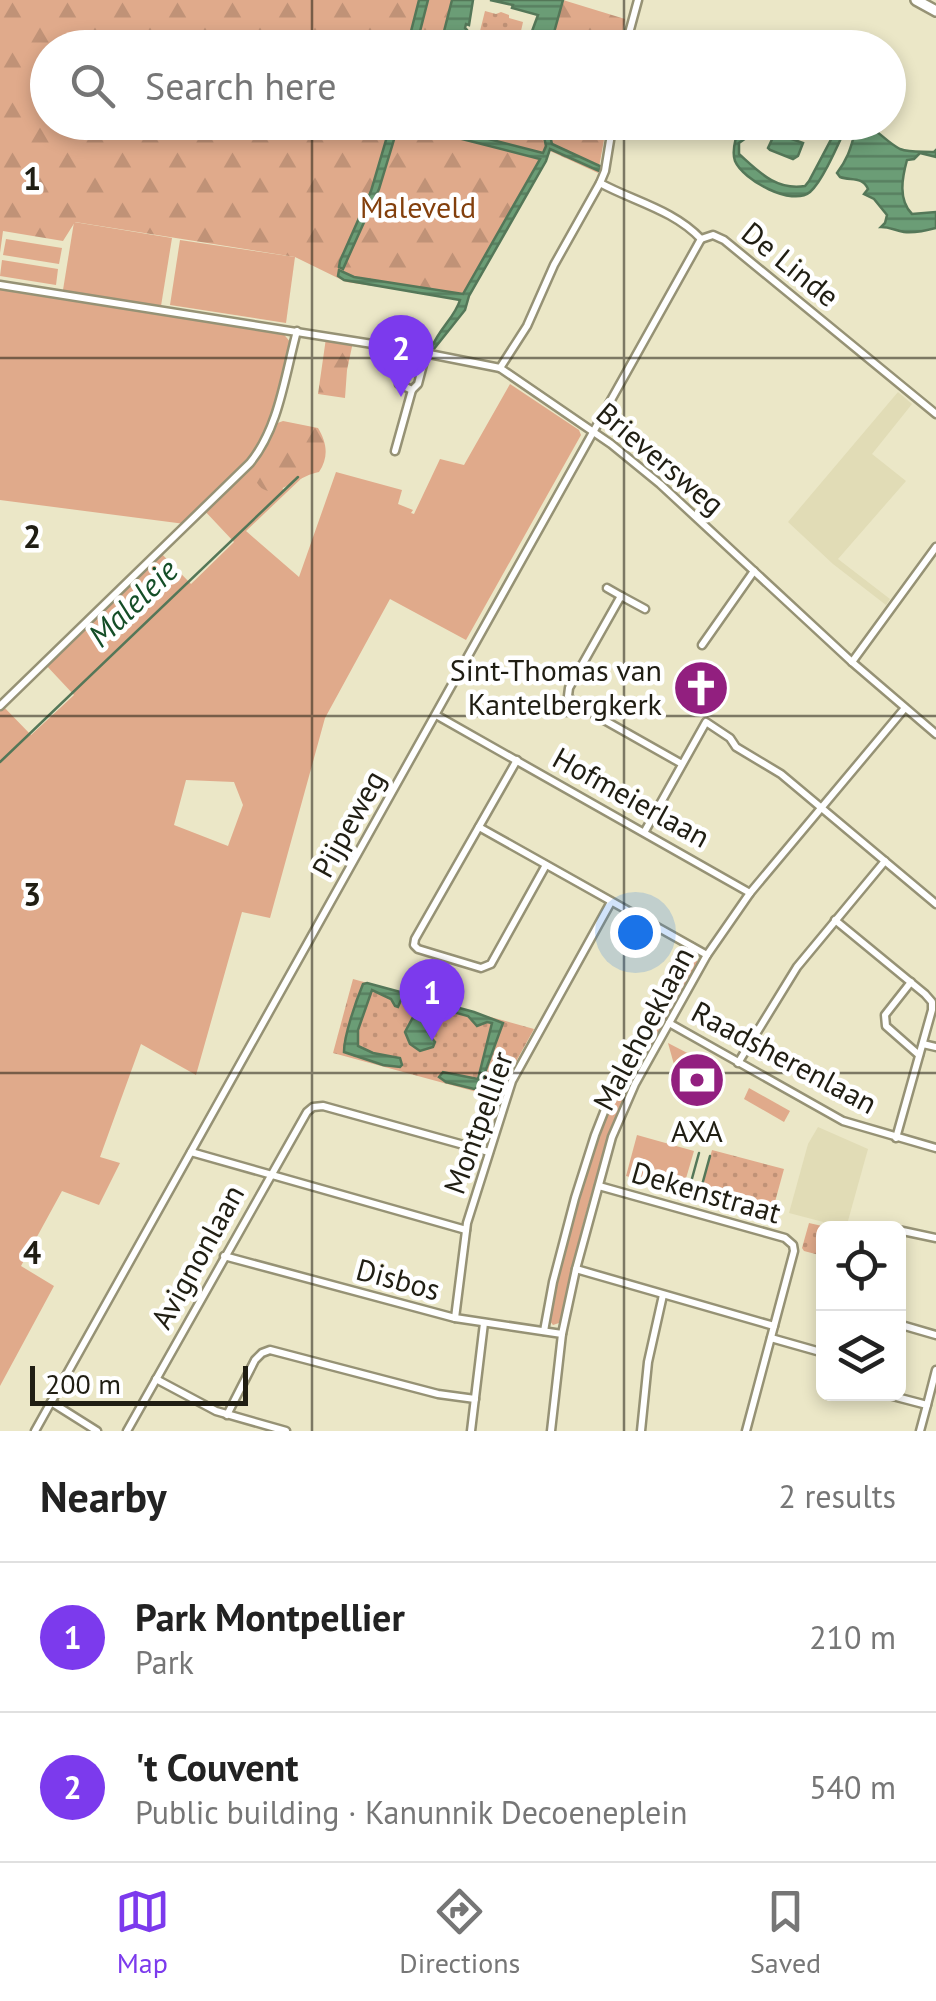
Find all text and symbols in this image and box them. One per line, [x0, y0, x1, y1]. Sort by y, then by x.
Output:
search box [30, 30, 906, 140]
icon: search [65, 58, 120, 113]
text: Search here [145, 61, 337, 110]
text: 1 [23, 157, 41, 199]
park label: Maleveld [360, 187, 476, 226]
street label: De Linde [734, 213, 848, 315]
pin: 2 [368, 314, 434, 397]
street label: Brieversweg [589, 393, 733, 523]
text: 2 [23, 515, 41, 557]
water label: Maleleie [78, 549, 186, 656]
place label: Sint-Thomas van Kantelbergkerk [450, 650, 663, 723]
church icon: Sint-Thomas van Kantelbergkerk [671, 658, 731, 718]
street label: Hofmeierlaan [546, 738, 717, 856]
street label: Pijpeweg [302, 763, 393, 884]
text: 3 [23, 873, 41, 915]
your location [610, 907, 661, 958]
street label: Malehoeklaan [583, 940, 702, 1117]
pin: 1 [400, 958, 464, 1041]
street label: Raadsherenlaan [685, 991, 884, 1122]
street label: Montpellier [434, 1046, 521, 1199]
bank icon: AXA [667, 1050, 727, 1110]
place label: AXA [671, 1111, 723, 1150]
street label: Dekenstraat [627, 1152, 786, 1231]
street label: Avignonlaan [141, 1177, 252, 1335]
map controls [816, 1221, 906, 1401]
button: locate [816, 1221, 906, 1311]
text: 4 [23, 1231, 41, 1273]
street label: Disbos [352, 1249, 445, 1308]
button: layers [816, 1311, 906, 1401]
scale bar [30, 1361, 248, 1406]
text: 200 m [45, 1365, 121, 1402]
text: Nearby [40, 1469, 167, 1524]
text: 2 results [778, 1475, 896, 1517]
text: Park Montpellier [135, 1592, 405, 1641]
text: 1 [63, 1616, 82, 1658]
text: 210 m [809, 1616, 896, 1658]
text: Park [135, 1641, 194, 1683]
text: 't Couvent [135, 1742, 299, 1791]
text: 2 [63, 1766, 82, 1808]
text: 540 m [809, 1766, 896, 1808]
text: Public building · Kanunnik Decoeneplein [135, 1791, 687, 1833]
tab: Map [115, 1884, 170, 1981]
tab: Directions [399, 1884, 520, 1981]
tab: Saved [750, 1884, 821, 1981]

